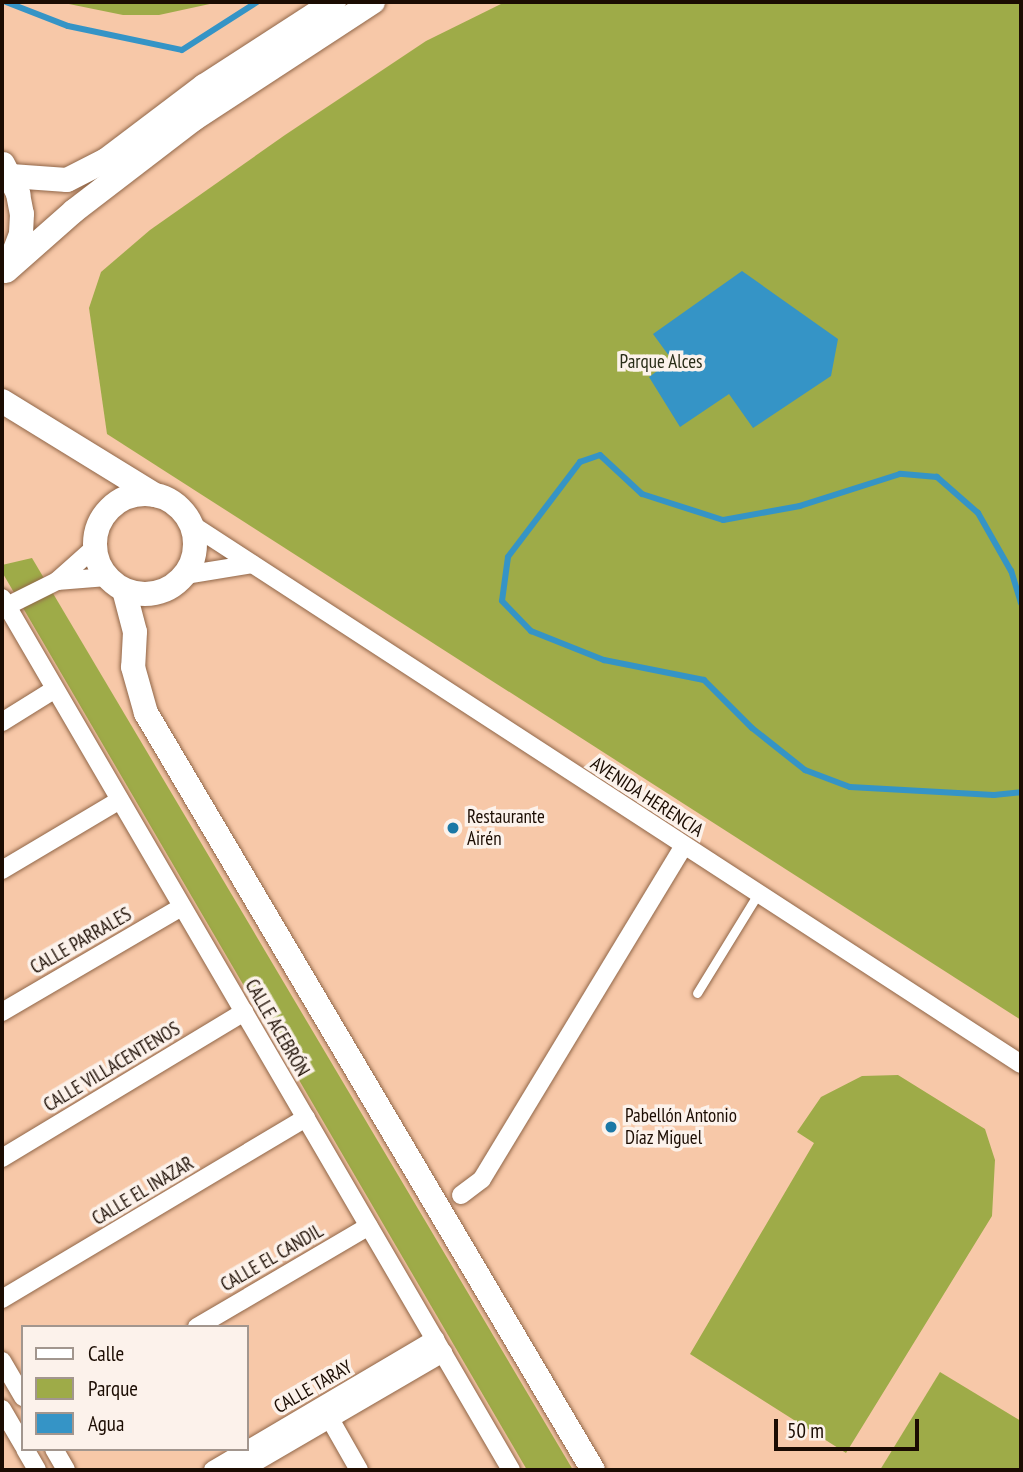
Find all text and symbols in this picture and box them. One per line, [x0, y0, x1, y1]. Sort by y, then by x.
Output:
park label: Parque Alces [619, 351, 703, 373]
street label: AVENIDA HERENCIA [586, 752, 708, 842]
place label: Restaurante Airén [467, 806, 545, 850]
marker: Restaurante Airén [445, 820, 461, 836]
street label: CALLE PARRALES [27, 903, 135, 979]
street label: CALLE ACEBRÓN [240, 975, 314, 1081]
street label: CALLE VILLACENTENOS [40, 1017, 184, 1117]
place label: Pabellón Antonio Díaz Miguel [625, 1105, 737, 1149]
marker: Pabellón Antonio Díaz Miguel [603, 1119, 619, 1135]
street label: CALLE EL INAZAR [88, 1152, 198, 1230]
street label: CALLE EL CANDIL [217, 1219, 327, 1297]
legend [21, 1325, 248, 1451]
text: Calle [88, 1340, 124, 1367]
street label: CALLE TARAY [270, 1355, 356, 1419]
text: Parque [88, 1375, 138, 1402]
scale bar [778, 1406, 923, 1450]
text: Agua [88, 1410, 124, 1437]
text: 50 m [787, 1417, 824, 1444]

